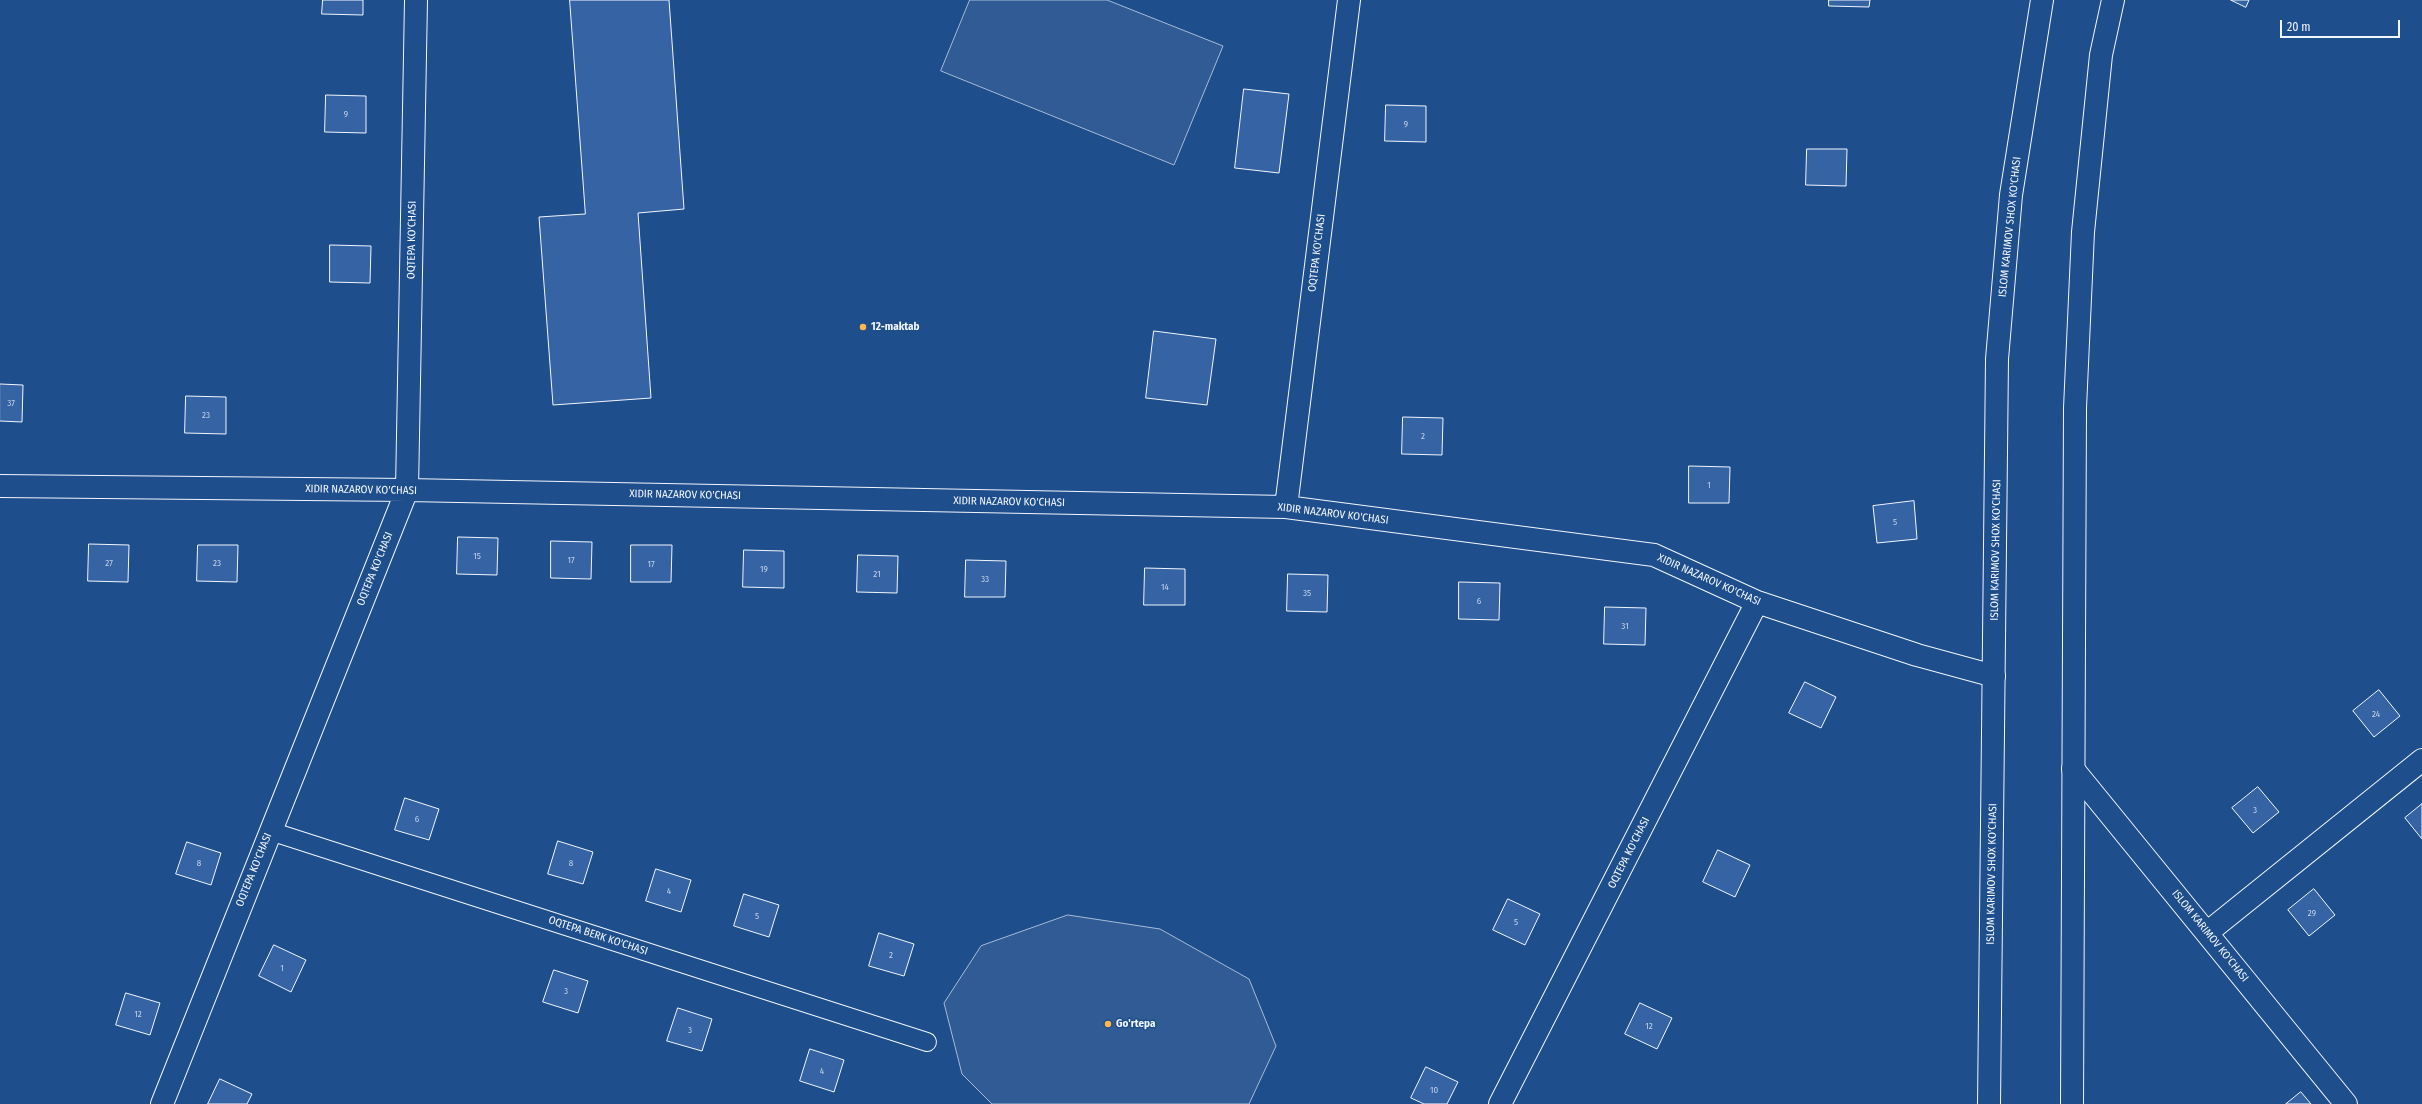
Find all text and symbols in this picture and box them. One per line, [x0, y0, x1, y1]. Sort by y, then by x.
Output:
scale bar [2282, 12, 2402, 38]
text: 20 m [2287, 20, 2311, 34]
house number: 9 [344, 109, 348, 119]
house number: 9 [1404, 119, 1408, 129]
street label: ISLOM KARIMOV SHOX KO'CHASI [1996, 156, 2024, 298]
street label: OQTEPA KO'CHASI [405, 201, 419, 279]
street label: OQTEPA KO'CHASI [1306, 213, 1328, 293]
place label: 12-maktab [871, 320, 920, 334]
marker: 12-maktab [858, 322, 868, 332]
house number: 37 [7, 398, 15, 408]
house number: 23 [202, 410, 210, 420]
house number: 2 [1421, 431, 1425, 441]
street label: ISLOM KARIMOV SHOX KO'CHASI [1988, 479, 2004, 621]
house number: 1 [1707, 480, 1711, 490]
street label: XIDIR NAZAROV KO'CHASI [305, 482, 417, 498]
street label: XIDIR NAZAROV KO'CHASI [629, 487, 741, 503]
street label: XIDIR NAZAROV KO'CHASI [953, 494, 1065, 510]
street label: XIDIR NAZAROV KO'CHASI [1277, 501, 1389, 527]
house number: 5 [1893, 517, 1897, 527]
street label: OQTEPA KO'CHASI [354, 530, 396, 608]
house number: 15 [473, 551, 481, 561]
street label: XIDIR NAZAROV KO'CHASI [1655, 551, 1763, 609]
house number: 17 [567, 555, 575, 565]
house number: 27 [105, 558, 113, 568]
house number: 23 [213, 558, 221, 568]
house number: 17 [647, 559, 655, 569]
house number: 19 [760, 564, 768, 574]
house number: 21 [873, 569, 881, 579]
house number: 33 [981, 574, 989, 584]
house number: 14 [1161, 582, 1169, 592]
house number: 35 [1303, 588, 1311, 598]
house number: 6 [1477, 596, 1481, 606]
house number: 31 [1621, 621, 1629, 631]
house number: 24 [2372, 709, 2380, 719]
street label: ISLOM KARIMOV SHOX KO'CHASI [1984, 803, 2000, 945]
house number: 3 [2253, 805, 2257, 815]
house number: 6 [415, 814, 419, 824]
street label: OQTEPA KO'CHASI [1605, 815, 1653, 891]
street label: OQTEPA KO'CHASI [233, 831, 275, 909]
house number: 8 [197, 858, 201, 868]
house number: 8 [569, 858, 573, 868]
house number: 4 [667, 886, 671, 896]
street label: ISLOM KARIMOV KO'CHASI [2169, 887, 2251, 985]
house number: 29 [2308, 908, 2316, 918]
house number: 5 [755, 911, 759, 921]
street label: OQTEPA BERK KO'CHASI [547, 914, 649, 958]
house number: 5 [1514, 917, 1518, 927]
house number: 2 [889, 950, 893, 960]
house number: 1 [280, 963, 284, 973]
house number: 3 [564, 986, 568, 996]
house number: 12 [134, 1009, 142, 1019]
place label: Go'rtepa [1116, 1017, 1155, 1031]
marker: Go'rtepa [1103, 1019, 1113, 1029]
house number: 12 [1645, 1021, 1653, 1031]
house number: 3 [688, 1025, 692, 1035]
house number: 4 [820, 1066, 824, 1076]
house number: 10 [1430, 1085, 1438, 1095]

